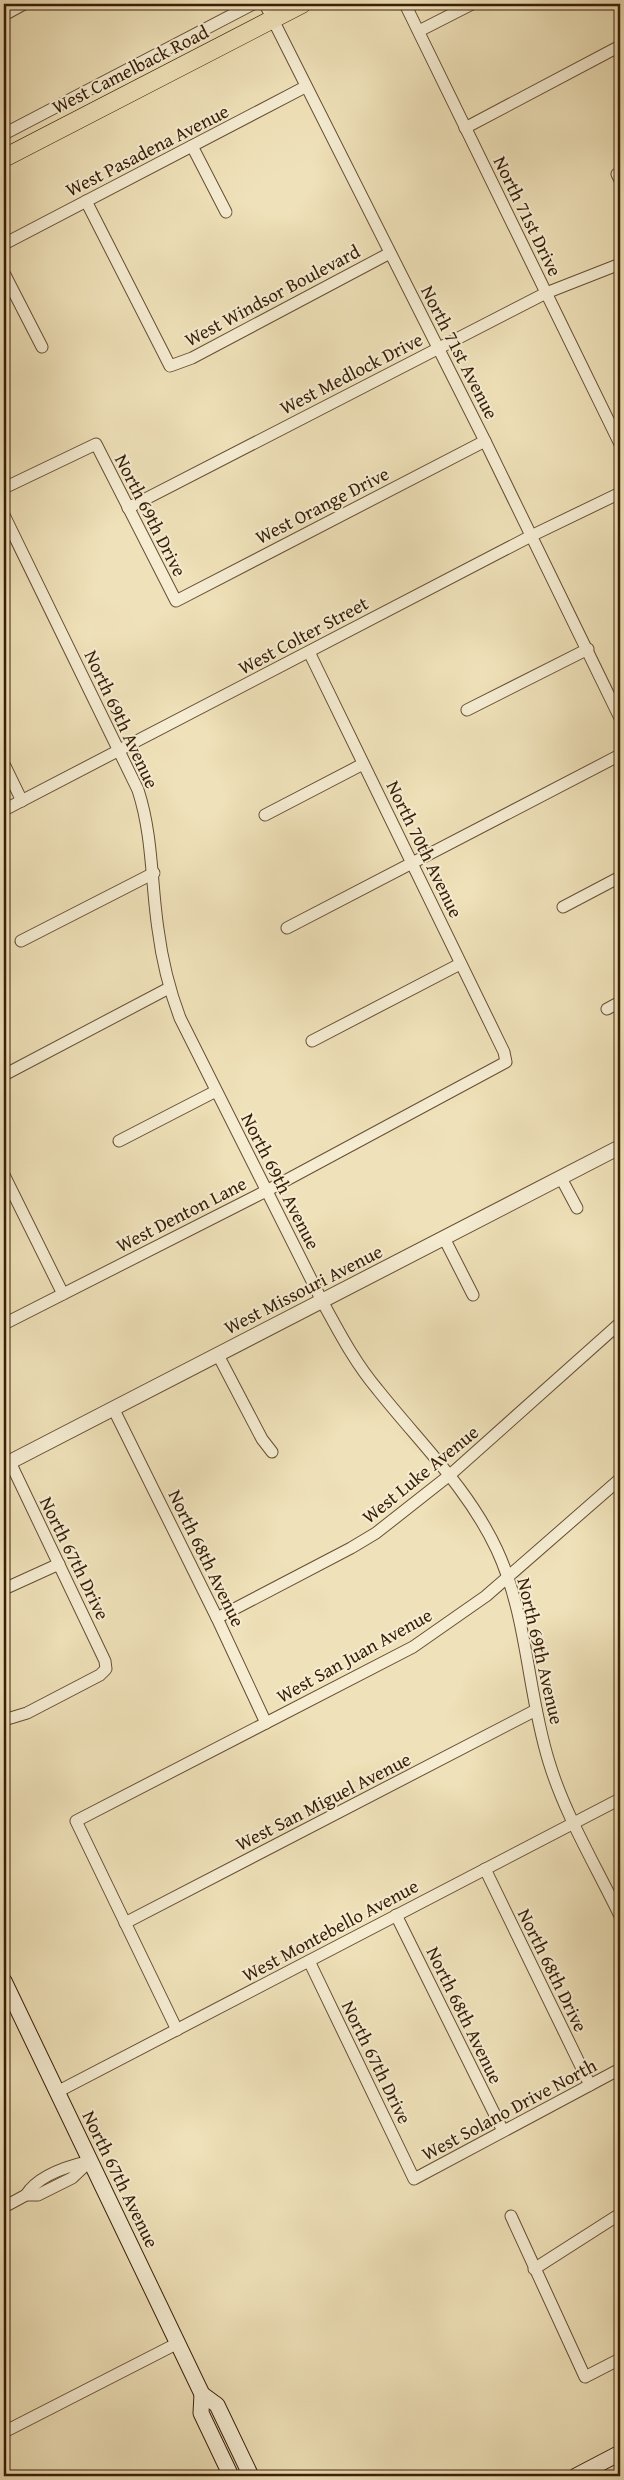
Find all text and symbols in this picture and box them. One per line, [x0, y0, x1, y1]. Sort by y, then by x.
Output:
street label: West Camelback Road [47, 17, 214, 121]
street label: West Pasadena Avenue [61, 97, 234, 203]
street label: North 71st Drive [487, 151, 569, 281]
street label: West Windsor Boulevard [179, 236, 365, 353]
street label: North 71st Avenue [414, 280, 506, 424]
street label: West Medlock Drive [275, 325, 427, 421]
street label: North 69th Drive [108, 449, 194, 581]
street label: West Orange Drive [250, 459, 394, 551]
street label: West Colter Street [233, 589, 373, 681]
street label: North 69th Avenue [78, 645, 166, 793]
street label: North 70th Avenue [380, 776, 470, 923]
street label: North 69th Avenue [235, 1108, 328, 1254]
street label: West Denton Lane [111, 1169, 251, 1259]
street label: West Missouri Avenue [219, 1237, 387, 1341]
street label: West Luke Avenue [356, 1418, 484, 1530]
street label: North 68th Avenue [162, 1485, 252, 1632]
street label: North 67th Drive [33, 1492, 117, 1624]
street label: North 69th Avenue [511, 1575, 572, 1727]
street label: West San Juan Avenue [271, 1600, 437, 1710]
street label: West San Miguel Avenue [231, 1745, 416, 1857]
street label: West Montebello Avenue [237, 1872, 423, 1988]
street label: North 68th Drive [511, 1904, 595, 2036]
street label: North 68th Avenue [420, 1942, 510, 2089]
street label: North 67th Drive [335, 1996, 419, 2128]
street label: West Solano Drive North [416, 2051, 602, 2167]
street label: North 67th Avenue [76, 2106, 166, 2253]

